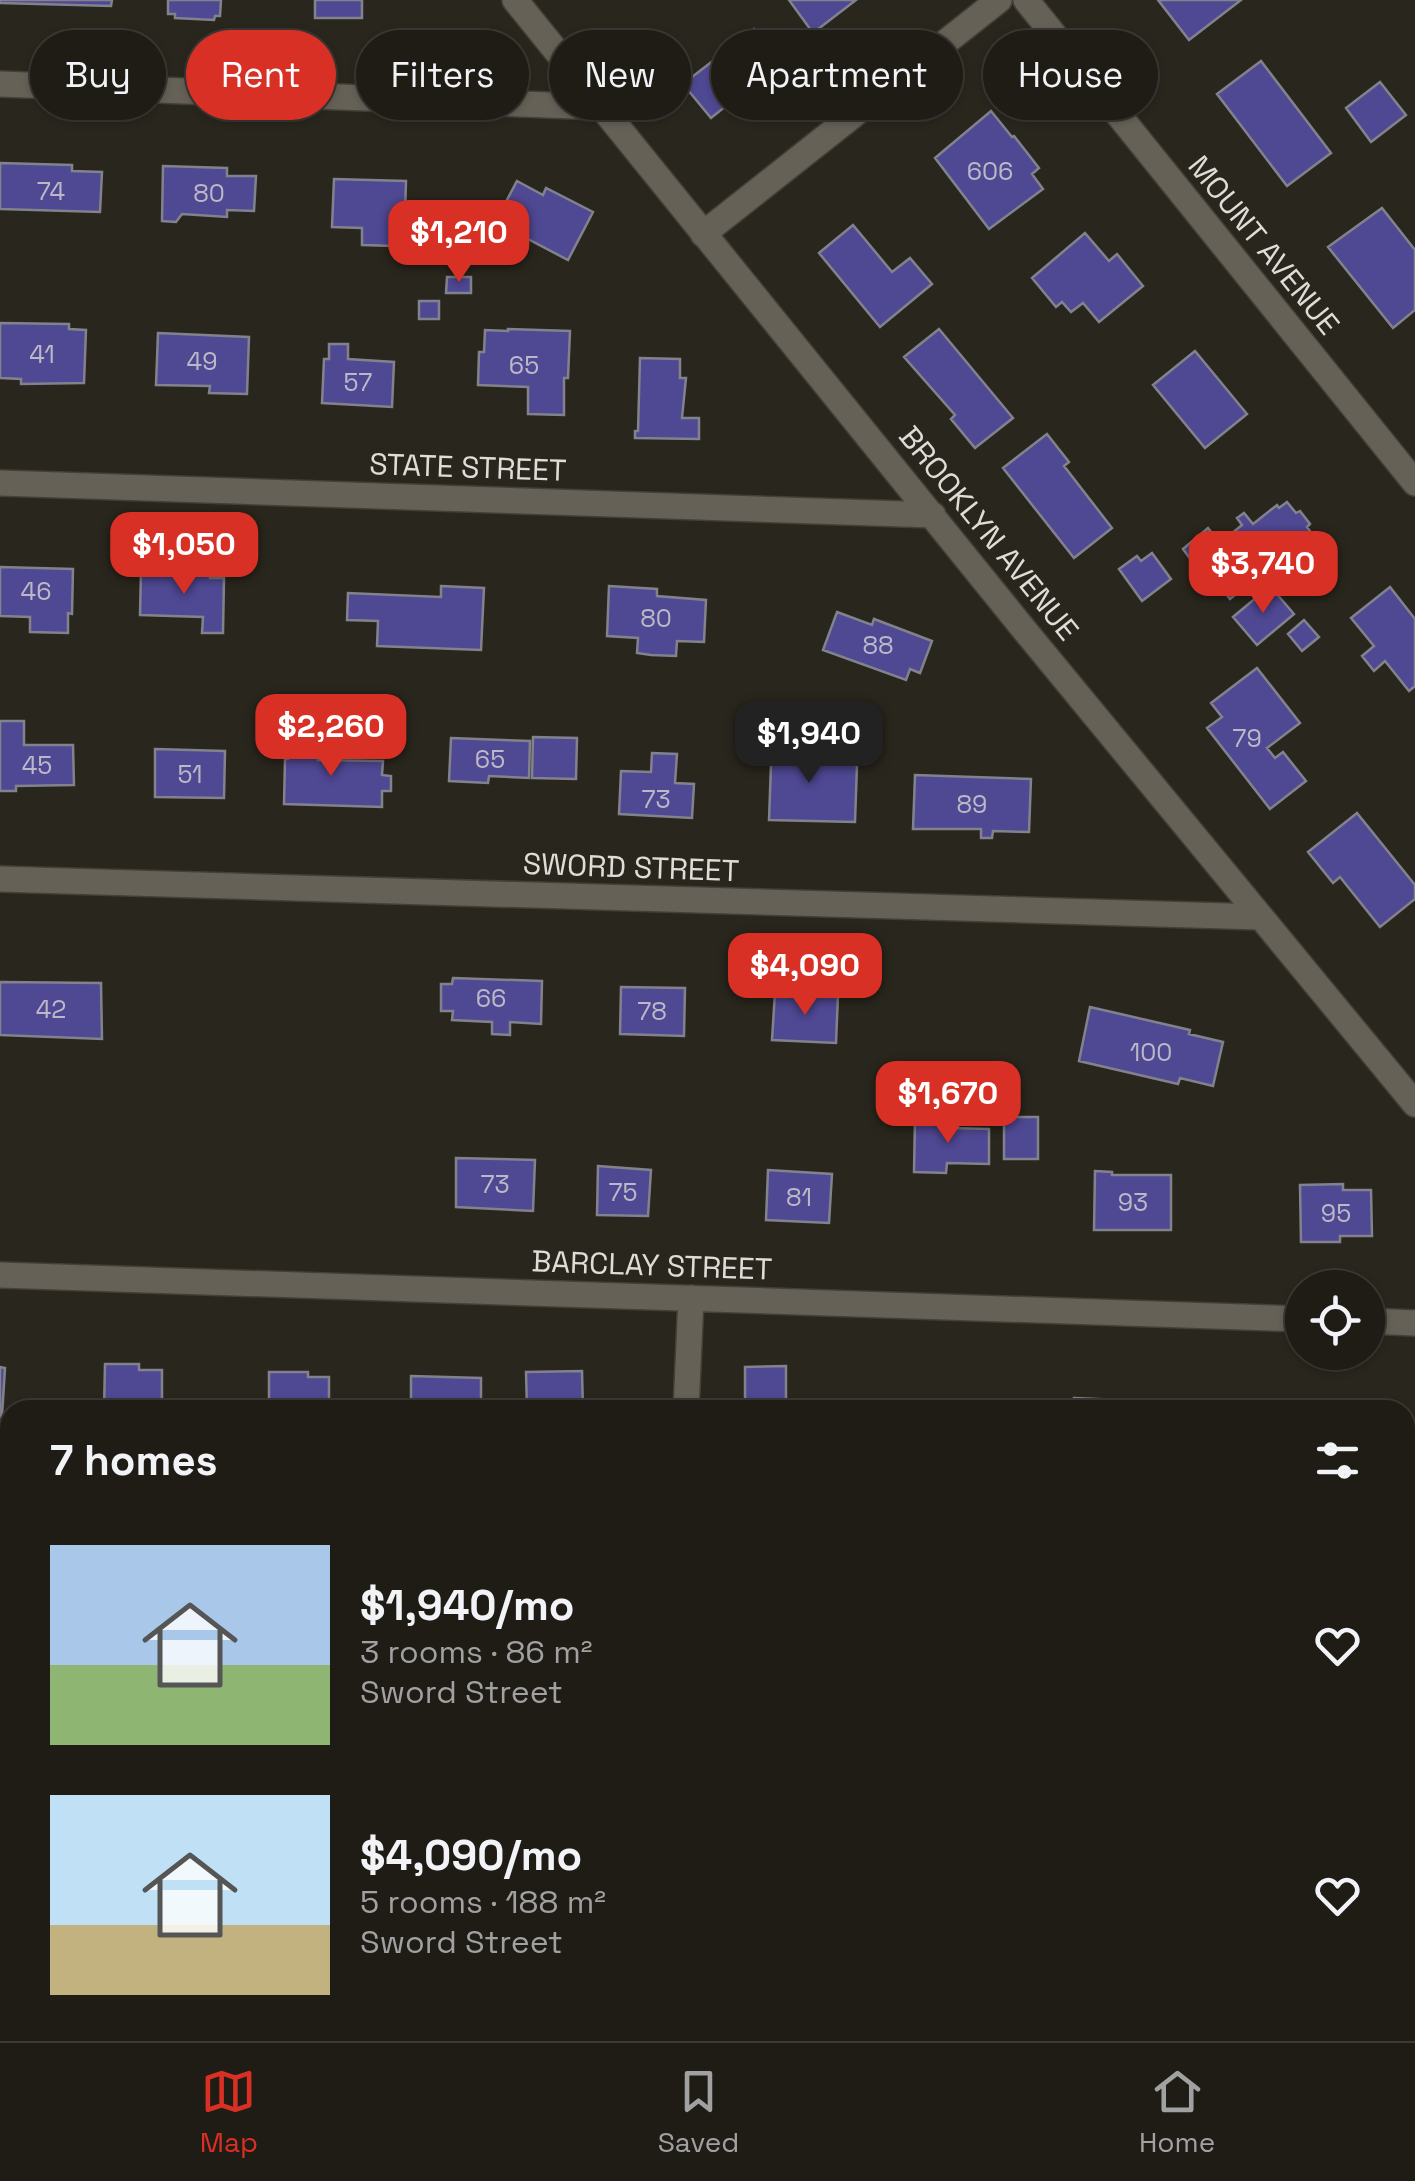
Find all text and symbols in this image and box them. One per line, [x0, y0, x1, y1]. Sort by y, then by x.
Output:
chip: Buy [30, 30, 166, 120]
chip: Rent [186, 30, 336, 120]
chip: Filters [356, 30, 529, 120]
chip: New [549, 30, 691, 120]
chip: Apartment [711, 30, 963, 120]
chip: House [983, 30, 1158, 120]
street label: MOUNT AVENUE [1180, 147, 1348, 343]
house number: 606 [967, 155, 1013, 187]
house number: 74 [37, 175, 65, 207]
house number: 80 [193, 177, 225, 209]
pin: $1,210 [378, 200, 540, 285]
text: $1,210 [410, 212, 508, 252]
house number: 41 [29, 338, 55, 370]
house number: 49 [187, 345, 217, 377]
house number: 65 [509, 349, 539, 381]
house number: 57 [344, 366, 372, 398]
street label: BROOKLYN AVENUE [890, 418, 1088, 648]
street label: STATE STREET [369, 444, 567, 490]
pin: $1,050 [103, 512, 265, 597]
text: $1,050 [132, 524, 236, 564]
pin: $3,740 [1182, 531, 1344, 616]
text: $3,740 [1211, 543, 1315, 583]
house number: 46 [21, 575, 51, 607]
house number: 80 [640, 602, 672, 634]
house number: 88 [862, 629, 894, 661]
pin: $2,260 [250, 694, 412, 779]
pin: $1,940 [728, 701, 890, 786]
text: $2,260 [277, 706, 385, 746]
text: $1,940 [757, 713, 861, 753]
house number: 79 [1232, 722, 1262, 754]
house number: 65 [475, 743, 505, 775]
house number: 45 [22, 749, 52, 781]
house number: 51 [177, 758, 203, 790]
house number: 73 [641, 783, 671, 815]
house number: 89 [957, 788, 987, 820]
street label: SWORD STREET [522, 844, 740, 890]
pin: $4,090 [724, 933, 886, 1018]
text: $4,090 [750, 945, 860, 985]
house number: 66 [476, 982, 506, 1014]
house number: 42 [36, 993, 66, 1025]
house number: 78 [637, 995, 667, 1027]
house number: 100 [1130, 1036, 1172, 1068]
pin: $1,670 [867, 1061, 1029, 1146]
text: $1,670 [898, 1073, 998, 1113]
house number: 73 [480, 1168, 510, 1200]
house number: 75 [608, 1176, 638, 1208]
house number: 81 [786, 1181, 812, 1213]
house number: 93 [1118, 1186, 1148, 1218]
house number: 95 [1321, 1197, 1351, 1229]
street label: BARCLAY STREET [531, 1241, 773, 1289]
map controls [1285, 1270, 1385, 1370]
button: locate [1285, 1270, 1385, 1370]
icon: filters [1310, 1433, 1365, 1488]
text: 7 homes [50, 1434, 218, 1487]
text: $1,940/mo [360, 1579, 574, 1632]
icon: home [130, 1585, 250, 1705]
icon: heart [1310, 1618, 1365, 1673]
text: 3 rooms · 86 m² [360, 1632, 592, 1672]
text: Sword Street [360, 1672, 563, 1712]
text: $4,090/mo [360, 1829, 582, 1882]
icon: home [130, 1835, 250, 1955]
icon: heart [1310, 1868, 1365, 1923]
text: 5 rooms · 188 m² [360, 1882, 606, 1922]
text: Sword Street [360, 1922, 563, 1962]
tab: Map [200, 2064, 258, 2160]
tab: Saved [658, 2064, 739, 2160]
tab: Home [1139, 2064, 1215, 2160]

